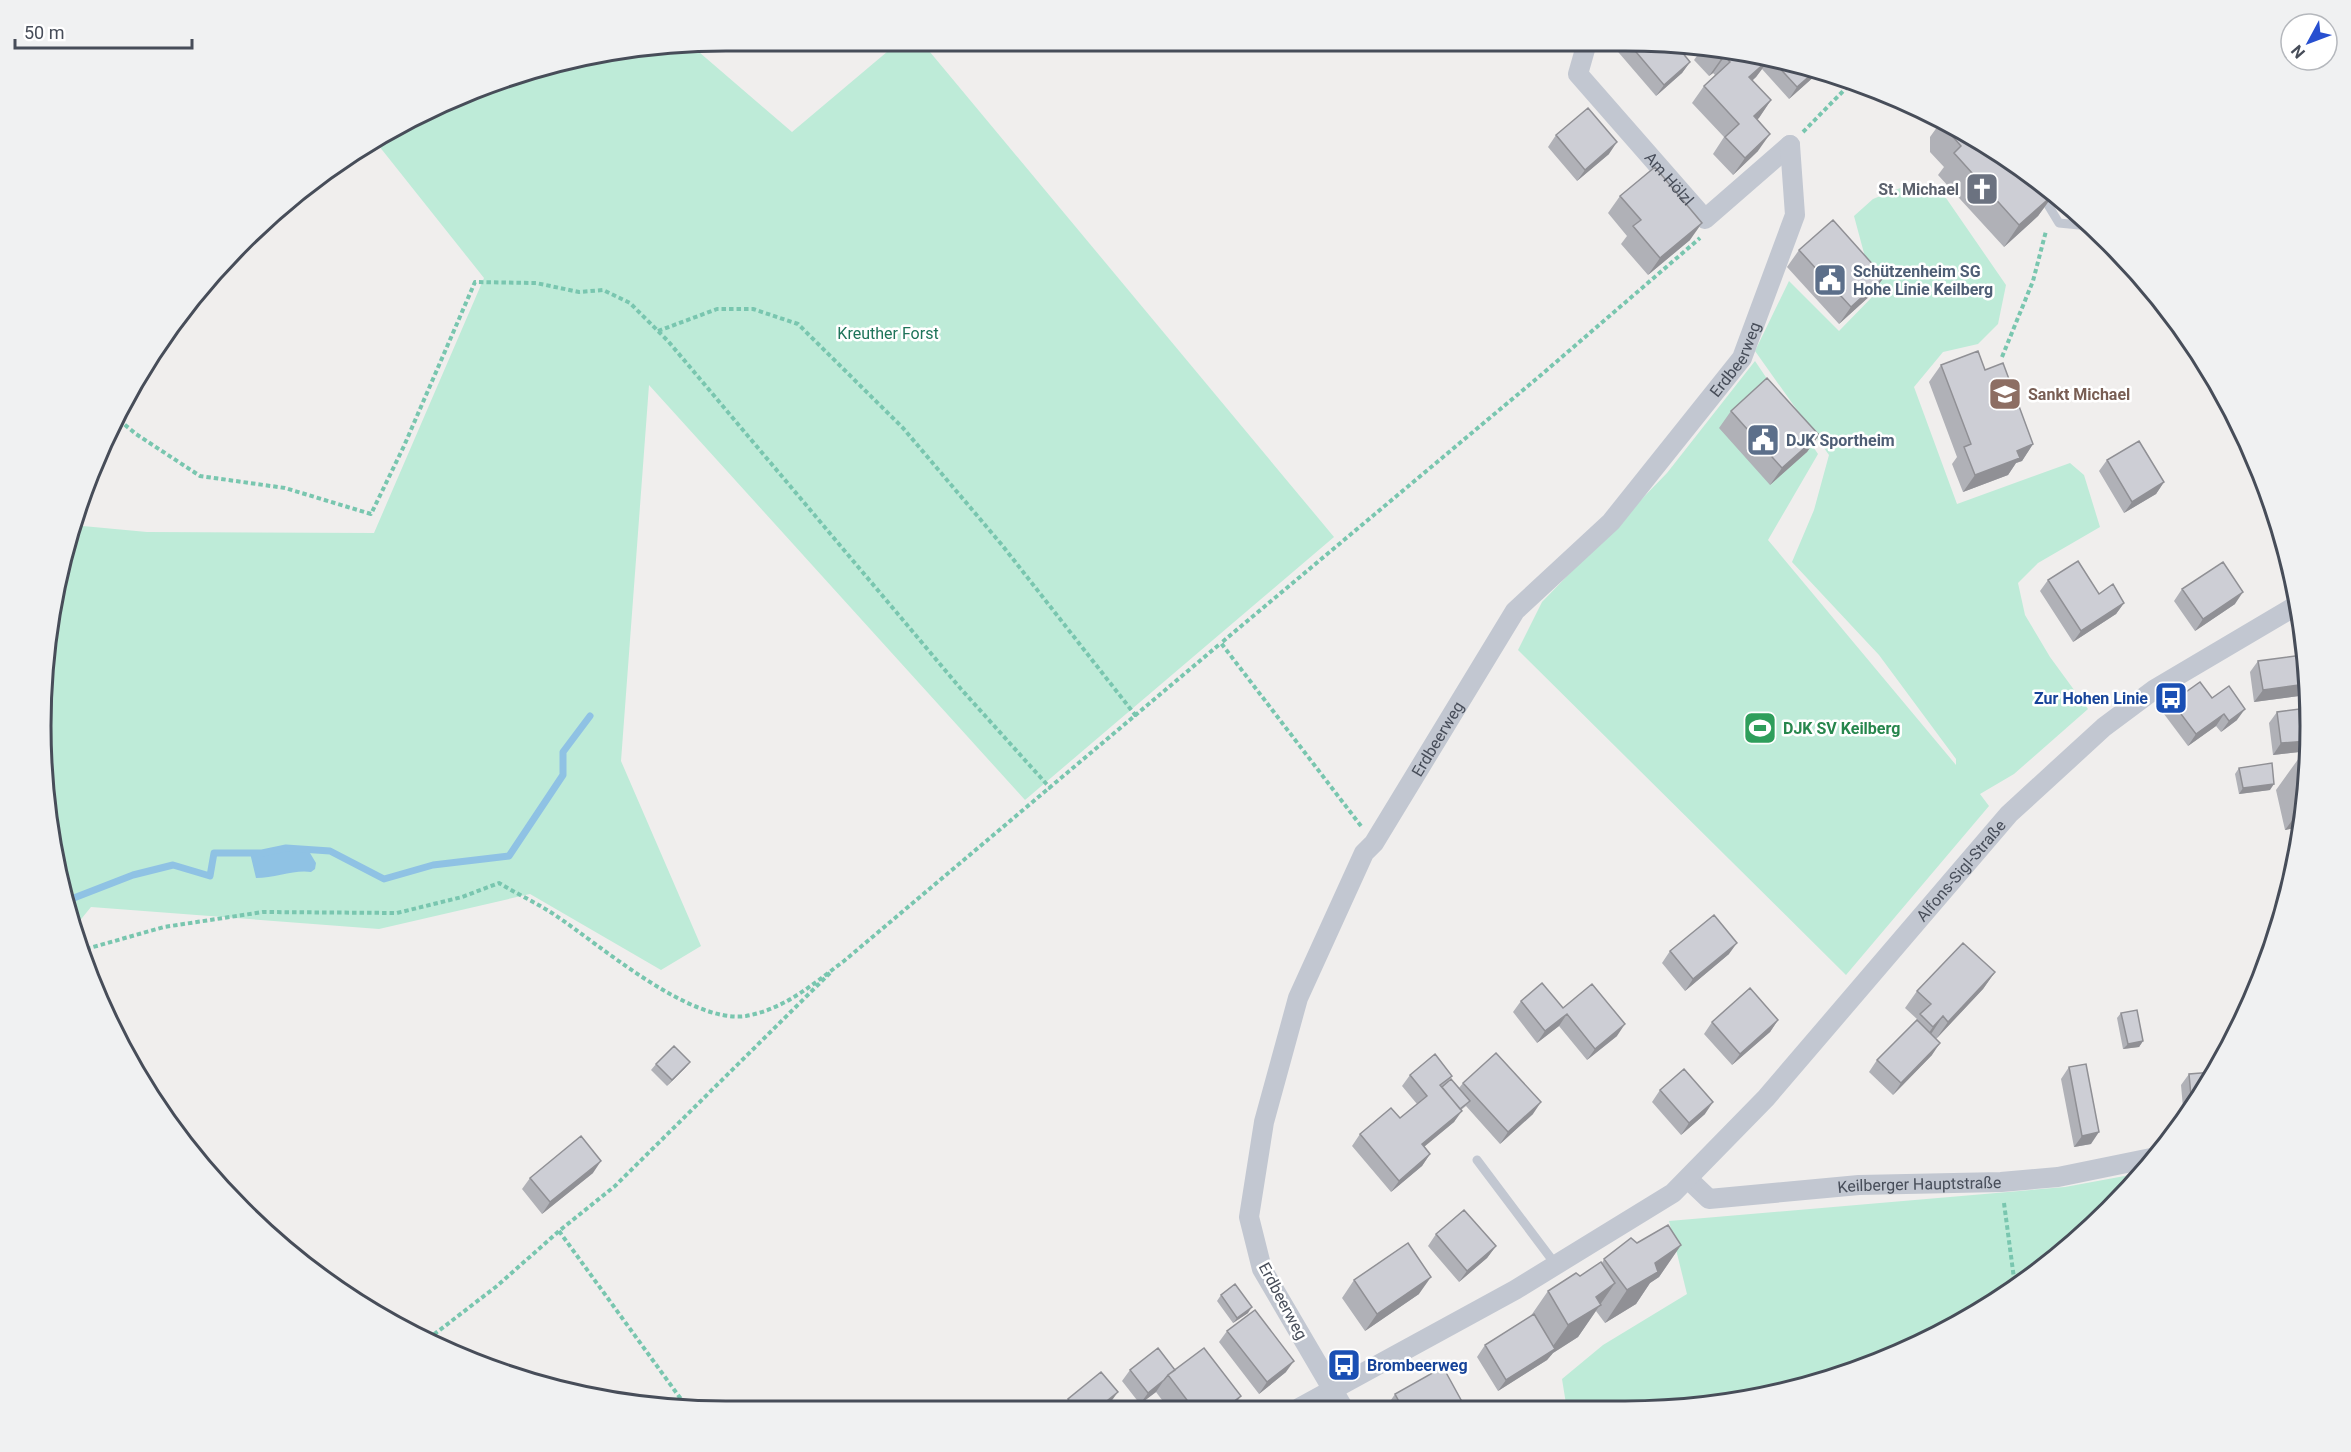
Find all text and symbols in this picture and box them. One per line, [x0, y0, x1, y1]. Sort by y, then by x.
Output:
scale bar [15, 12, 192, 50]
north arrow [2279, 12, 2339, 72]
text: 50 m [24, 22, 64, 43]
text: N [2287, 41, 2309, 62]
street label: Am Hölzl [1641, 148, 1698, 209]
church icon: St. Michael [1964, 171, 2000, 207]
place label: St. Michael [1878, 180, 1959, 199]
public building icon: Schützenheim SG Hohe Linie Keilberg [1812, 262, 1848, 298]
place label: Schützenheim SG Hohe Linie Keilberg [1853, 262, 1993, 299]
street label: Erdbeerweg [1706, 319, 1764, 400]
park label: Kreuther Forst [837, 324, 939, 343]
school or university icon: Sankt Michael [1987, 376, 2023, 412]
place label: Sankt Michael [2028, 385, 2130, 404]
public building icon: DJK Sportheim [1745, 422, 1781, 458]
place label: DJK Sportheim [1786, 431, 1895, 450]
bus stop icon: Zur Hohen Linie [2153, 680, 2189, 716]
place label: Zur Hohen Linie [2034, 689, 2148, 708]
street label: Erdbeerweg [1407, 698, 1467, 780]
sports icon: DJK SV Keilberg [1742, 710, 1778, 746]
place label: DJK SV Keilberg [1783, 719, 1900, 738]
street label: Alfons-Sigl-Straße [1912, 816, 2009, 925]
street label: Keilberger Hauptstraße [1836, 1172, 2002, 1196]
street label: Erdbeerweg [1255, 1259, 1311, 1343]
bus stop icon: Brombeerweg [1326, 1347, 1362, 1383]
place label: Brombeerweg [1367, 1356, 1468, 1375]

